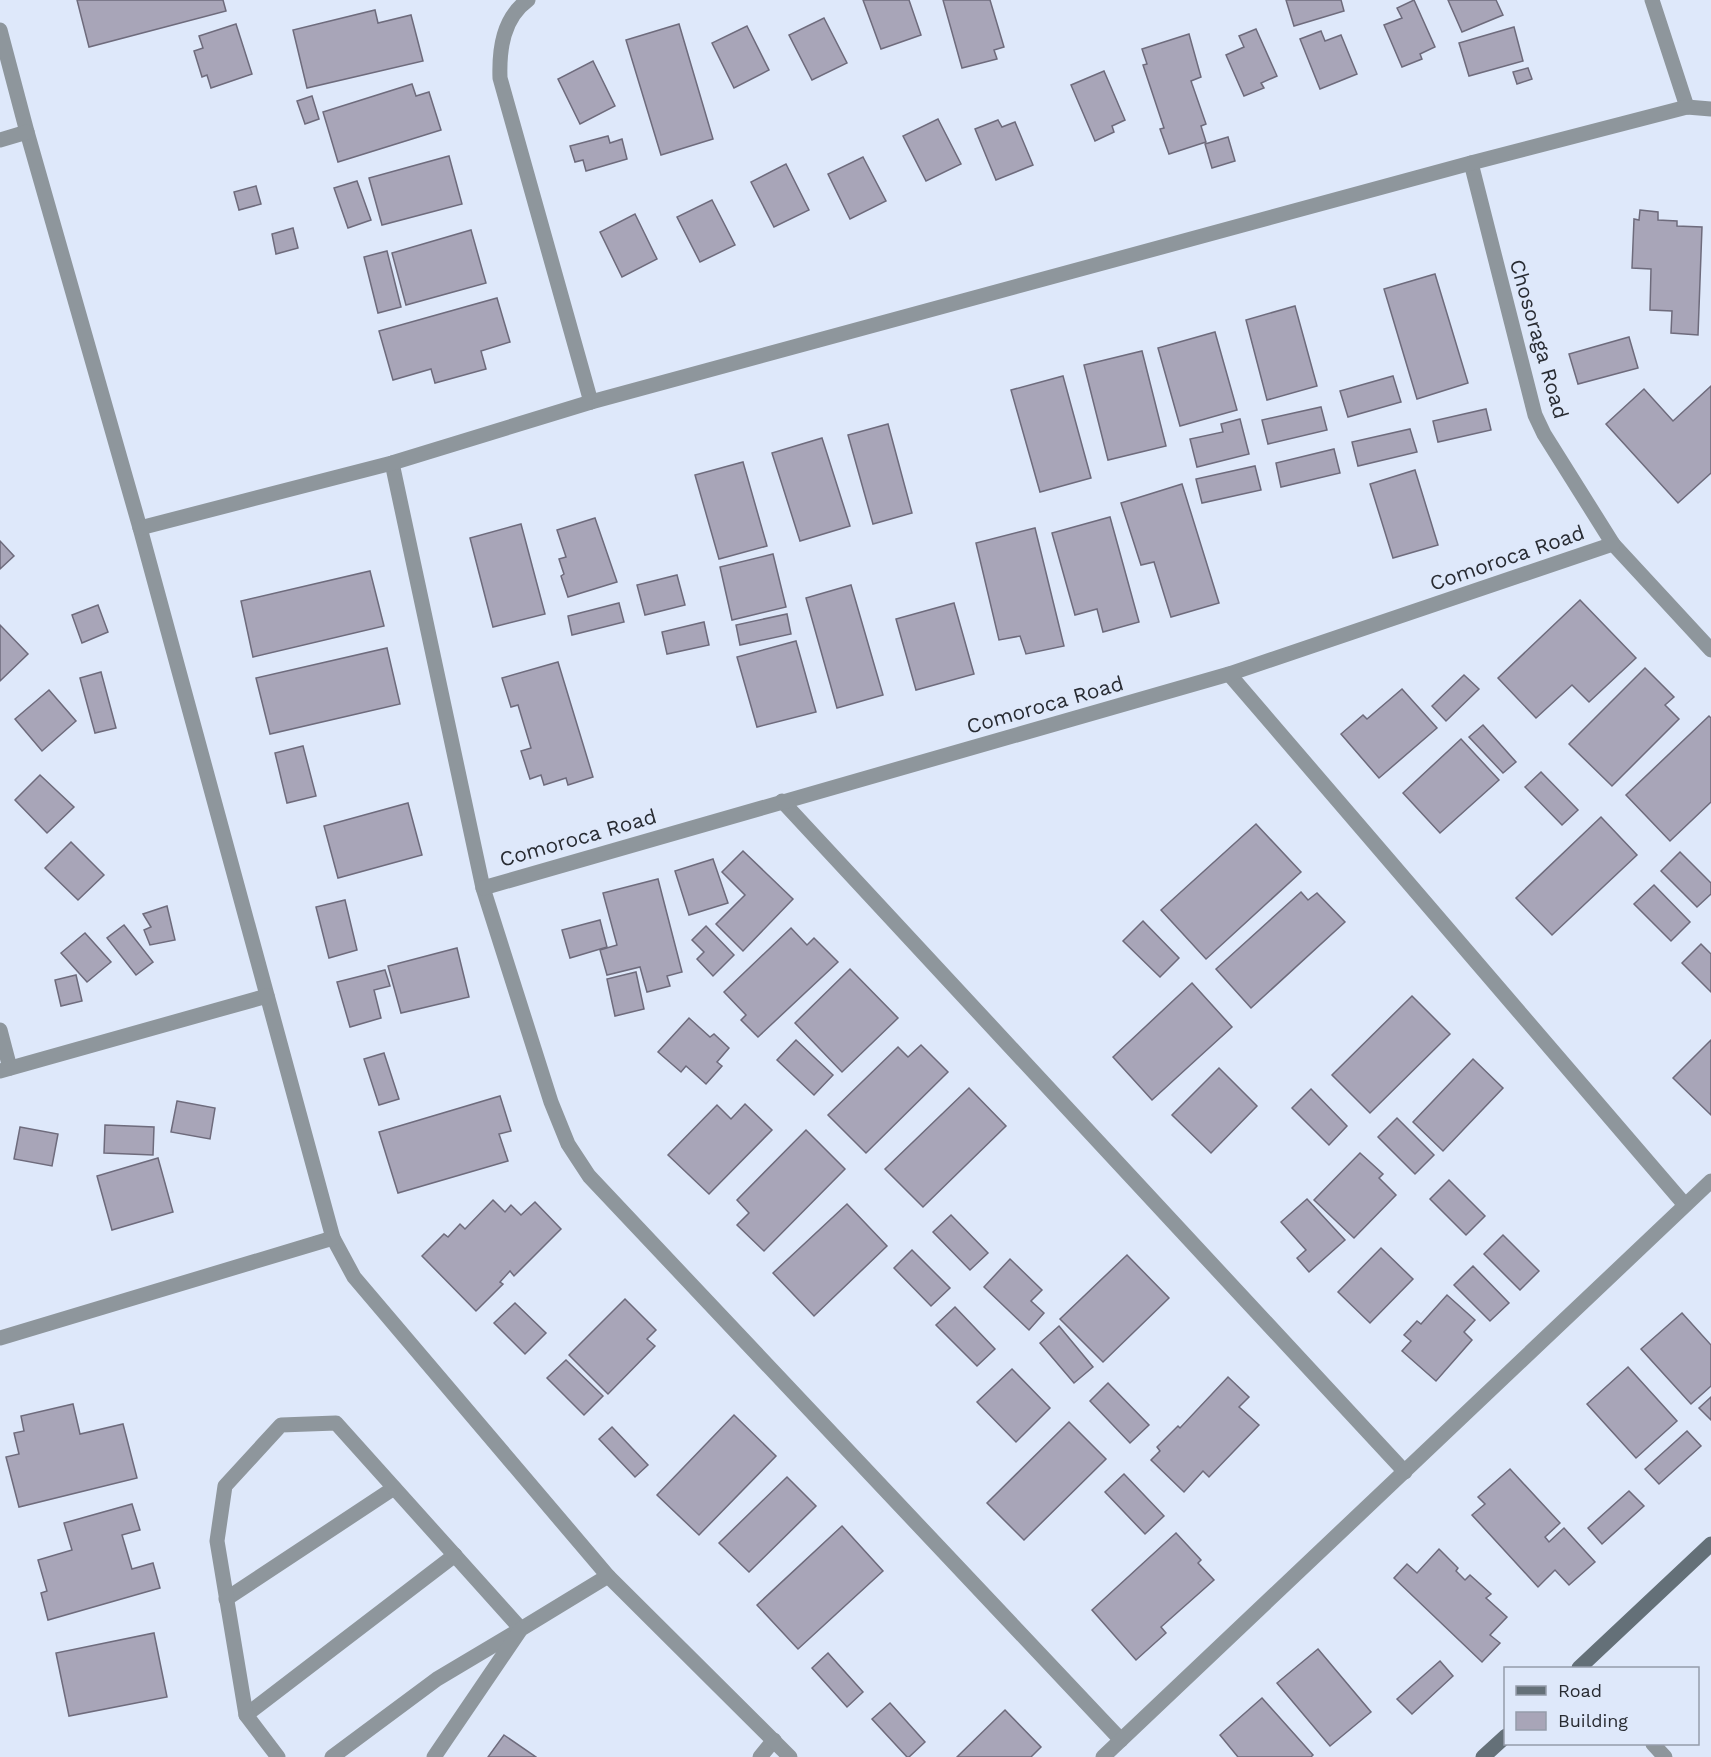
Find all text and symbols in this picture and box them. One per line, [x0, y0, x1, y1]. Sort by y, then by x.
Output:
street label: Chosoraga Road [1505, 256, 1574, 422]
street label: Comoroca Road [1426, 519, 1588, 596]
street label: Comoroca Road [964, 670, 1126, 739]
street label: Comoroca Road [497, 803, 659, 872]
legend [1504, 1667, 1699, 1745]
text: Road [1558, 1680, 1602, 1701]
text: Building [1558, 1710, 1628, 1731]

